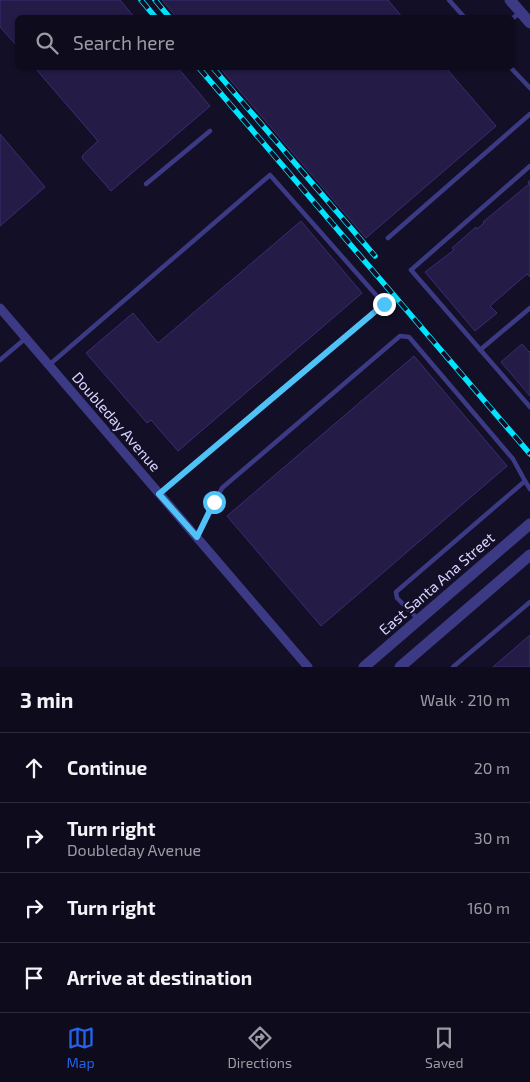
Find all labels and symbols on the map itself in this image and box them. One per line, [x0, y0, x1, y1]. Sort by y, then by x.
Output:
route end [373, 293, 396, 316]
street label: Doubleday Avenue [69, 368, 165, 475]
route start [203, 491, 226, 514]
street label: East Santa Ana Street [375, 528, 498, 638]

